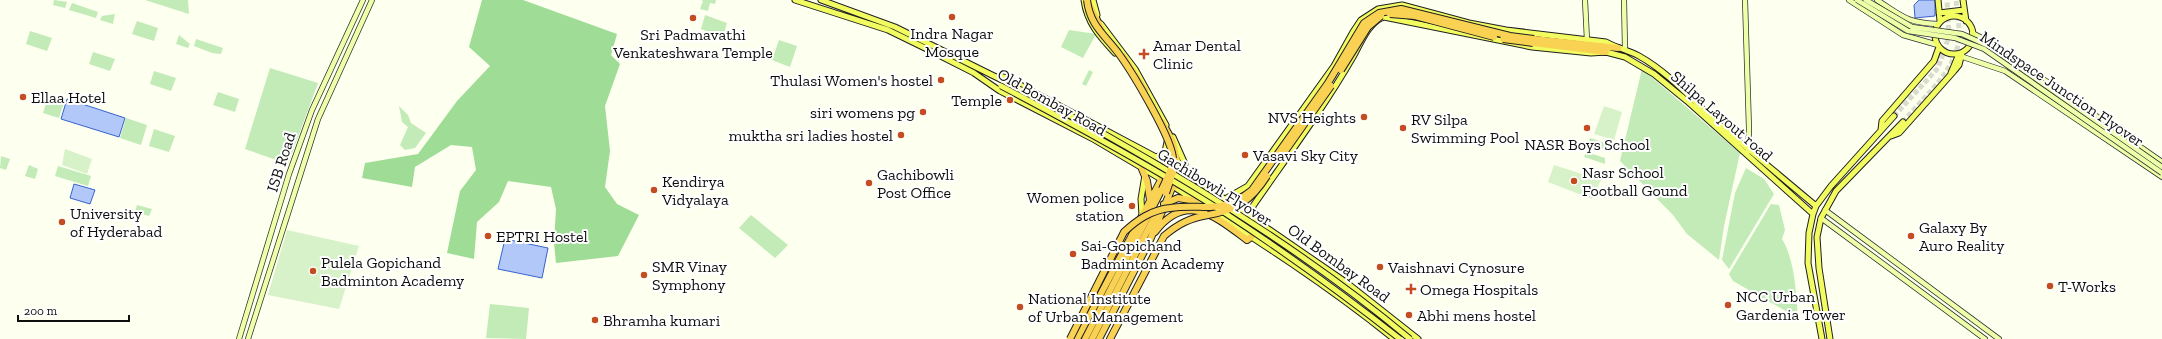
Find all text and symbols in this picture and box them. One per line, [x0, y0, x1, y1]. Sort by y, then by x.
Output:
marker: Indra Nagar Mosque [947, 12, 957, 22]
marker: Sri Padmavathi Venkateshwara Temple [688, 13, 698, 23]
place label: Indra Nagar Mosque [910, 24, 994, 61]
place label: Sri Padmavathi Venkateshwara Temple [612, 25, 773, 62]
street label: Mindspace Junction Flyover [1977, 27, 2148, 151]
place label: Amar Dental Clinic [1153, 36, 1241, 73]
marker: Amar Dental Clinic [1138, 48, 1150, 60]
street label: Old Bombay Road [994, 64, 1110, 140]
street label: Shilpa Layout road [1667, 67, 1777, 166]
place label: Thulasi Women's hostel [770, 71, 933, 90]
marker: Thulasi Women's hostel [936, 75, 946, 85]
place label: Ellaa Hotel [31, 88, 106, 107]
place label: Temple [951, 91, 1002, 110]
marker: Ellaa Hotel [18, 92, 28, 102]
marker: Temple [1005, 95, 1015, 105]
place label: siri womens pg [810, 103, 915, 122]
marker: siri womens pg [918, 107, 928, 117]
place label: NVS Heights [1268, 108, 1356, 127]
place label: RV Silpa Swimming Pool [1411, 110, 1519, 147]
marker: NVS Heights [1359, 112, 1369, 122]
marker: RV Silpa Swimming Pool [1398, 123, 1408, 133]
marker: NASR Boys School [1582, 123, 1592, 133]
place label: muktha sri ladies hostel [729, 126, 893, 145]
street label: ISB Road [262, 130, 300, 194]
marker: muktha sri ladies hostel [896, 130, 906, 140]
place label: NASR Boys School [1524, 135, 1650, 154]
street label: Gachibowli Flyover [1154, 144, 1276, 230]
place label: Vasavi Sky City [1252, 146, 1359, 165]
marker: Vasavi Sky City [1240, 150, 1250, 160]
place label: Nasr School Football Gound [1582, 163, 1688, 200]
place label: Gachibowli Post Office [877, 165, 955, 202]
place label: Kendirya Vidyalaya [661, 172, 729, 209]
marker: Nasr School Football Gound [1569, 176, 1579, 186]
marker: Gachibowli Post Office [864, 178, 874, 188]
marker: Kendirya Vidyalaya [649, 185, 659, 195]
place label: Women police station [1027, 188, 1125, 225]
marker: Women police station [1127, 201, 1137, 211]
place label: University of Hyderabad [70, 204, 162, 241]
marker: University of Hyderabad [57, 217, 67, 227]
place label: Galaxy By Auro Reality [1919, 218, 2005, 255]
street label: Old Bombay Road [1284, 220, 1394, 307]
place label: EPTRI Hostel [496, 227, 588, 246]
marker: EPTRI Hostel [483, 231, 493, 241]
marker: Galaxy By Auro Reality [1906, 231, 1916, 241]
place label: Sai-Gopichand Badminton Academy [1081, 236, 1225, 273]
marker: Sai-Gopichand Badminton Academy [1068, 249, 1078, 259]
place label: Pulela Gopichand Badminton Academy [321, 253, 465, 290]
place label: SMR Vinay Symphony [652, 257, 728, 294]
place label: Vaishnavi Cynosure [1387, 258, 1524, 277]
marker: Vaishnavi Cynosure [1375, 262, 1385, 272]
marker: Pulela Gopichand Badminton Academy [308, 266, 318, 276]
marker: SMR Vinay Symphony [639, 270, 649, 280]
place label: T-Works [2058, 277, 2116, 296]
place label: Omega Hospitals [1420, 280, 1538, 299]
marker: T-Works [2045, 281, 2055, 291]
marker: Omega Hospitals [1405, 283, 1417, 295]
place label: NCC Urban Gardenia Tower [1736, 287, 1846, 324]
place label: National Institute of Urban Management [1028, 289, 1183, 326]
scale bar [18, 297, 129, 323]
marker: NCC Urban Gardenia Tower [1723, 300, 1733, 310]
marker: National Institute of Urban Management [1015, 302, 1025, 312]
text: 200 m [24, 304, 58, 318]
place label: Abhi mens hostel [1417, 306, 1536, 325]
marker: Abhi mens hostel [1404, 310, 1414, 320]
place label: Bhramha kumari [603, 311, 721, 330]
marker: Bhramha kumari [590, 315, 600, 325]

